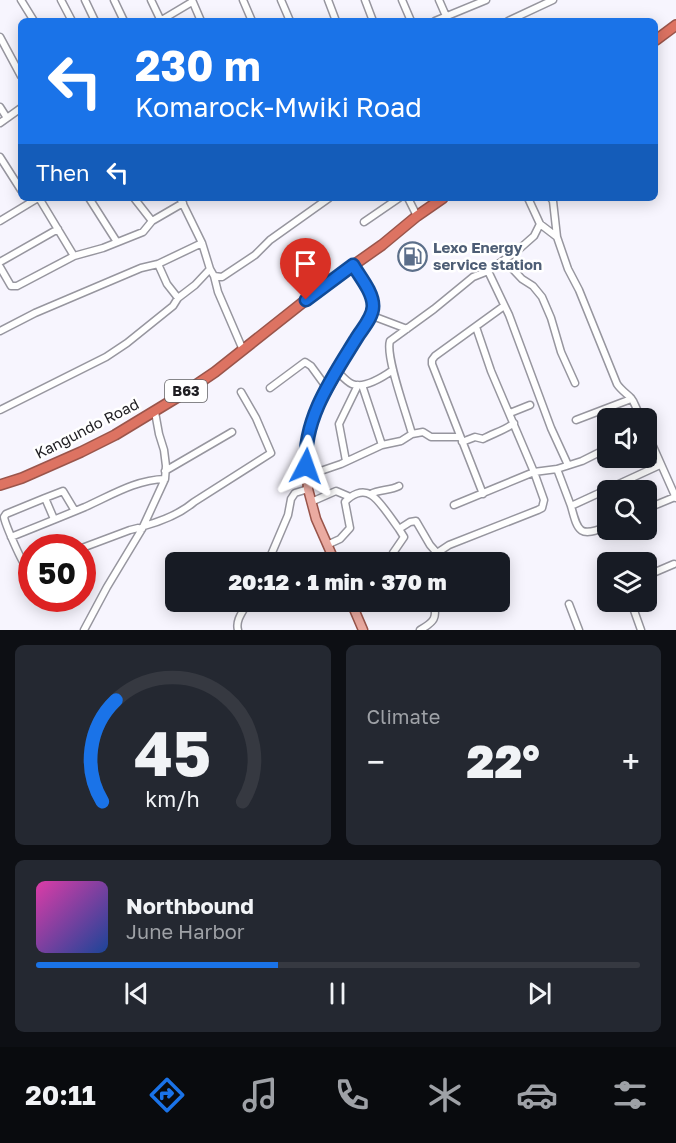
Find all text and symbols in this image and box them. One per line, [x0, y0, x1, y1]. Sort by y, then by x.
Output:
text: 230 m [135, 40, 261, 90]
icon: left [36, 42, 114, 120]
text: Komarock-Mwiki Road [135, 91, 422, 123]
icon: left [101, 156, 134, 189]
text: Then [36, 159, 89, 186]
pin [280, 238, 331, 300]
place label: Lexo Energy service station [433, 238, 542, 273]
fuel station icon: Lexo Energy service station [396, 241, 428, 273]
icon: arrive [289, 247, 322, 280]
road number: B63 [165, 380, 207, 402]
street label: Kangundo Road [32, 394, 141, 462]
map controls [597, 408, 657, 612]
button: sound [597, 408, 657, 468]
position arrow [274, 434, 338, 498]
button: search [597, 480, 657, 540]
speed limit sign: 50 [18, 534, 96, 612]
button: layers [597, 552, 657, 612]
text: 20:12 · 1 min · 370 m [228, 568, 447, 595]
text: Climate [367, 704, 440, 728]
text: 45 [134, 715, 211, 790]
text: 22° [467, 734, 540, 788]
text: − [367, 742, 385, 781]
text: + [622, 742, 640, 781]
text: km/h [145, 786, 200, 812]
text: Northbound [126, 892, 254, 919]
text: June Harbor [126, 919, 245, 943]
icon: previous [120, 977, 153, 1010]
icon: pause [321, 977, 354, 1010]
icon: next [523, 977, 556, 1010]
icon: directions [146, 1074, 188, 1116]
icon: music [239, 1074, 281, 1116]
icon: phone [331, 1074, 373, 1116]
icon: climate [424, 1074, 466, 1116]
icon: car [516, 1074, 558, 1116]
icon: filters [609, 1074, 651, 1116]
text: 20:11 [25, 1079, 96, 1111]

